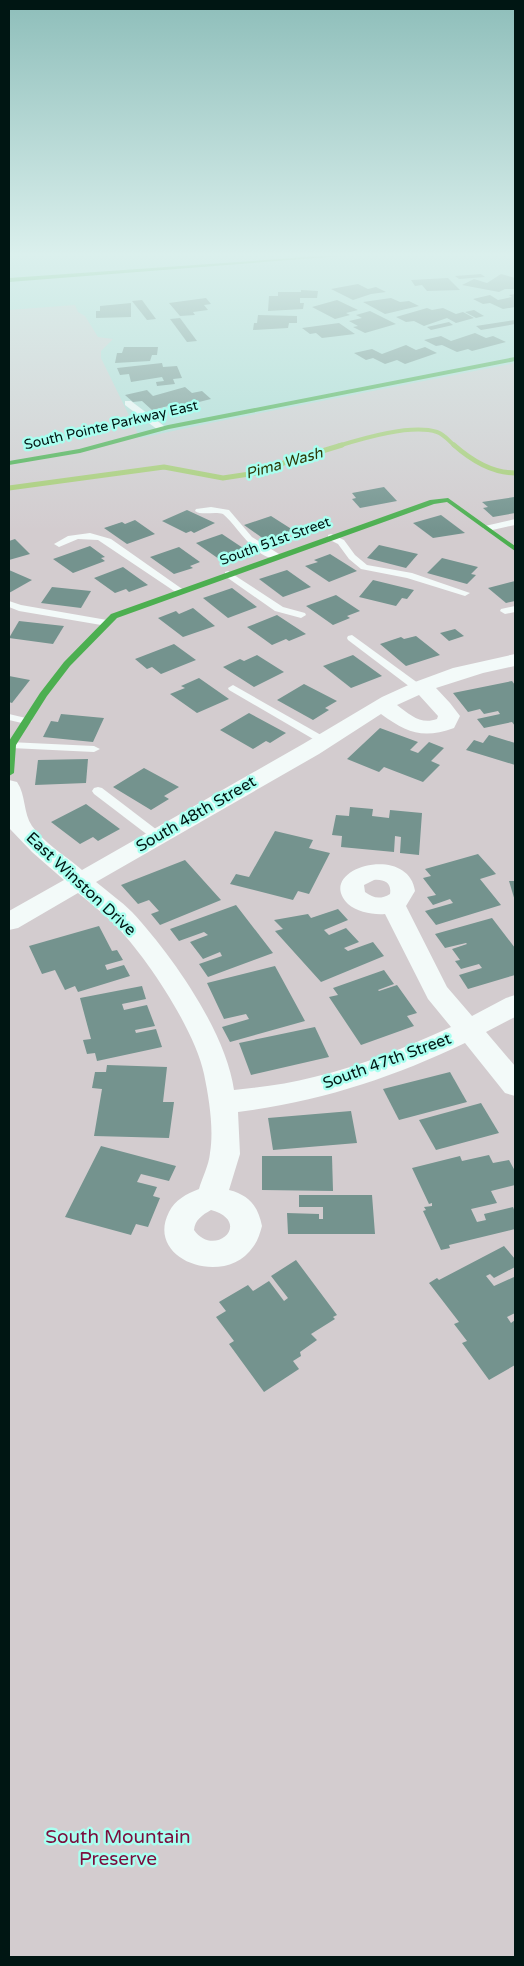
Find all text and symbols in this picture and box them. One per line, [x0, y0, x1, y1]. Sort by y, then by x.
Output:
street label: South Pointe Parkway East [22, 397, 200, 453]
water label: Pima Wash [243, 443, 325, 483]
street label: South 51st Street [217, 513, 333, 569]
street label: South 48th Street [132, 772, 260, 856]
street label: East Winston Drive [22, 828, 140, 940]
street label: South 47th Street [320, 1028, 454, 1094]
park label: South Mountain Preserve [45, 1826, 191, 1870]

